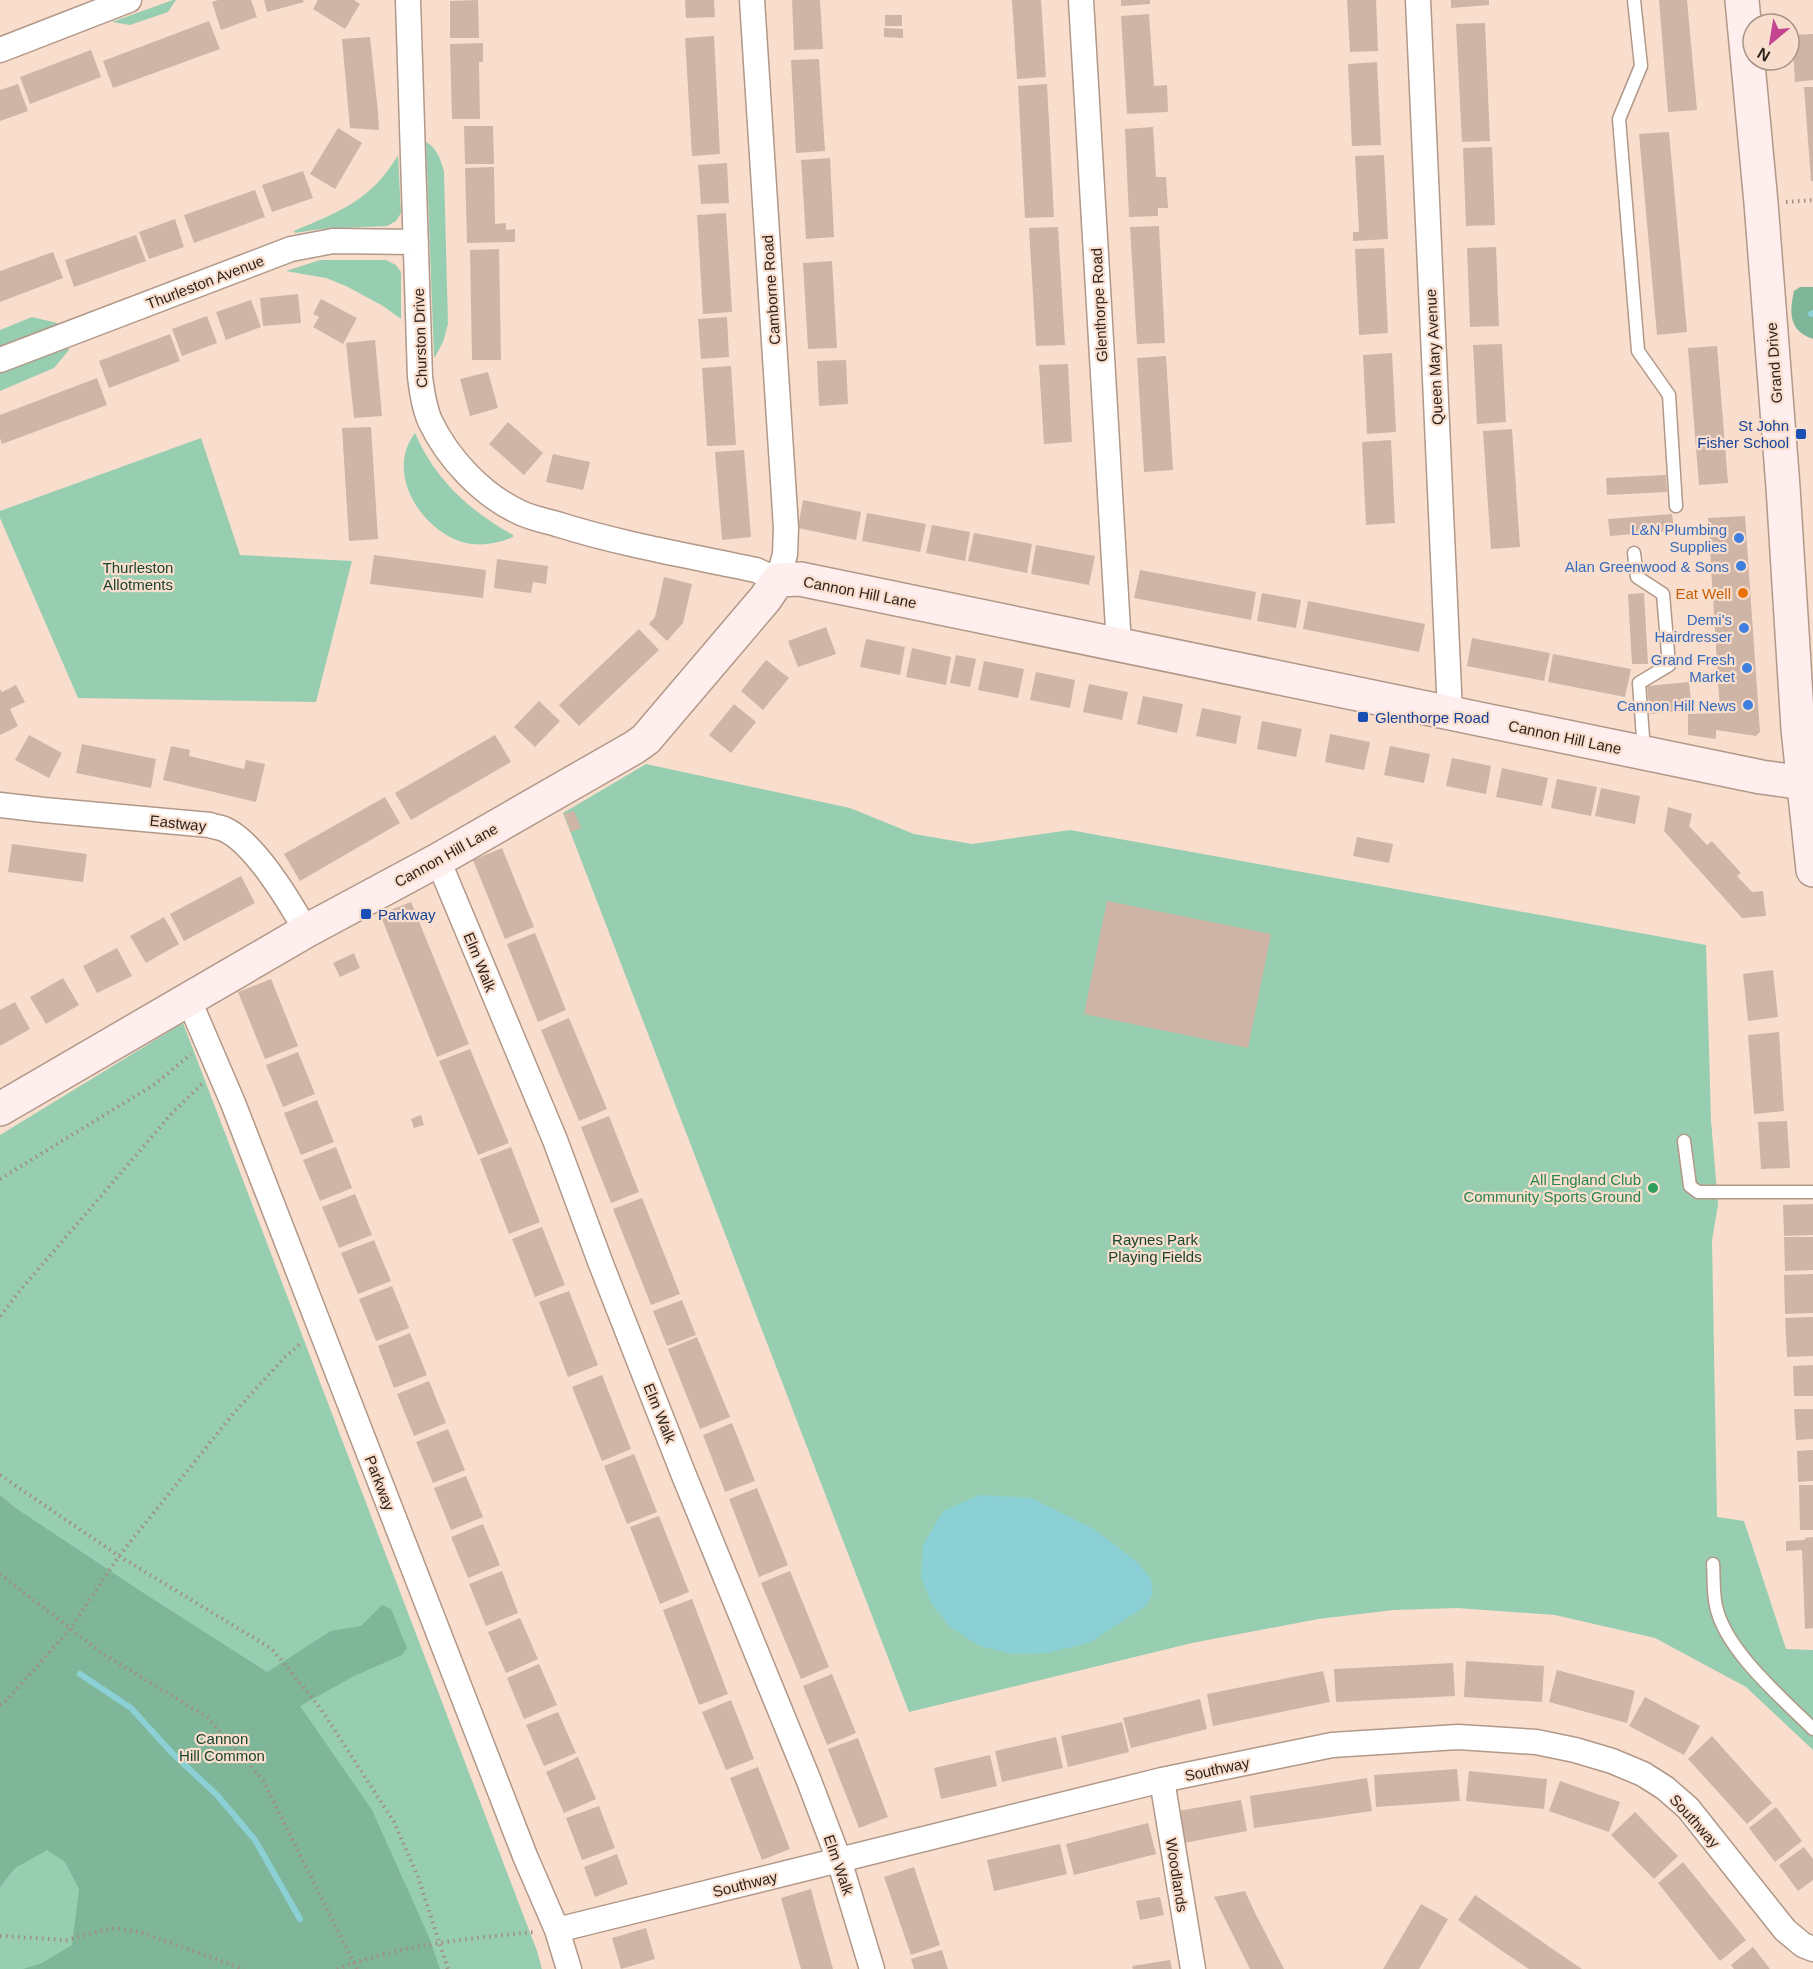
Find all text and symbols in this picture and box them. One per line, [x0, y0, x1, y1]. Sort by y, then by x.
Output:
north arrow [1741, 12, 1801, 72]
text: N [1754, 44, 1773, 65]
street label: Camborne Road [759, 235, 783, 345]
street label: Glenthorpe Road [1088, 248, 1110, 362]
street label: Thurleston Avenue [144, 252, 266, 312]
street label: Churston Drive [410, 288, 430, 388]
street label: Queen Mary Avenue [1422, 288, 1446, 426]
street label: Grand Drive [1763, 322, 1785, 404]
place label: St John Fisher School [1697, 417, 1789, 451]
marker: St John Fisher School [1794, 427, 1808, 441]
place label: L&N Plumbing Supplies [1631, 521, 1727, 555]
marker: L&N Plumbing Supplies [1732, 531, 1746, 545]
place label: Alan Greenwood & Sons [1565, 558, 1729, 575]
park label: Thurleston Allotments [103, 559, 173, 593]
marker: Alan Greenwood & Sons [1734, 559, 1748, 573]
street label: Cannon Hill Lane [802, 573, 918, 611]
place label: Eat Well [1675, 585, 1731, 602]
marker: Eat Well [1736, 586, 1750, 600]
place label: Demi's Hairdresser [1654, 611, 1732, 645]
marker: Demi's Hairdresser [1737, 621, 1751, 635]
place label: Grand Fresh Market [1651, 651, 1736, 685]
marker: Grand Fresh Market [1740, 661, 1754, 675]
place label: Cannon Hill News [1617, 697, 1736, 714]
marker: Cannon Hill News [1741, 698, 1755, 712]
place label: Glenthorpe Road [1375, 709, 1489, 726]
marker: Glenthorpe Road [1356, 710, 1370, 724]
street label: Cannon Hill Lane [1507, 717, 1623, 757]
street label: Eastway [149, 812, 208, 834]
street label: Cannon Hill Lane [392, 820, 500, 890]
place label: Parkway [378, 906, 436, 923]
marker: Parkway [359, 907, 373, 921]
street label: Elm Walk [460, 930, 500, 995]
place label: All England Club Community Sports Ground [1463, 1171, 1641, 1205]
marker: All England Club Community Sports Ground [1646, 1181, 1660, 1195]
park label: Raynes Park Playing Fields [1108, 1231, 1202, 1265]
street label: Elm Walk [640, 1381, 680, 1446]
street label: Parkway [362, 1453, 398, 1513]
park label: Cannon Hill Common [179, 1730, 265, 1764]
street label: Southway [1183, 1754, 1251, 1784]
street label: Southway [1667, 1791, 1724, 1852]
street label: Elm Walk [821, 1833, 857, 1898]
street label: Woodlands [1163, 1837, 1191, 1913]
street label: Southway [711, 1868, 779, 1900]

